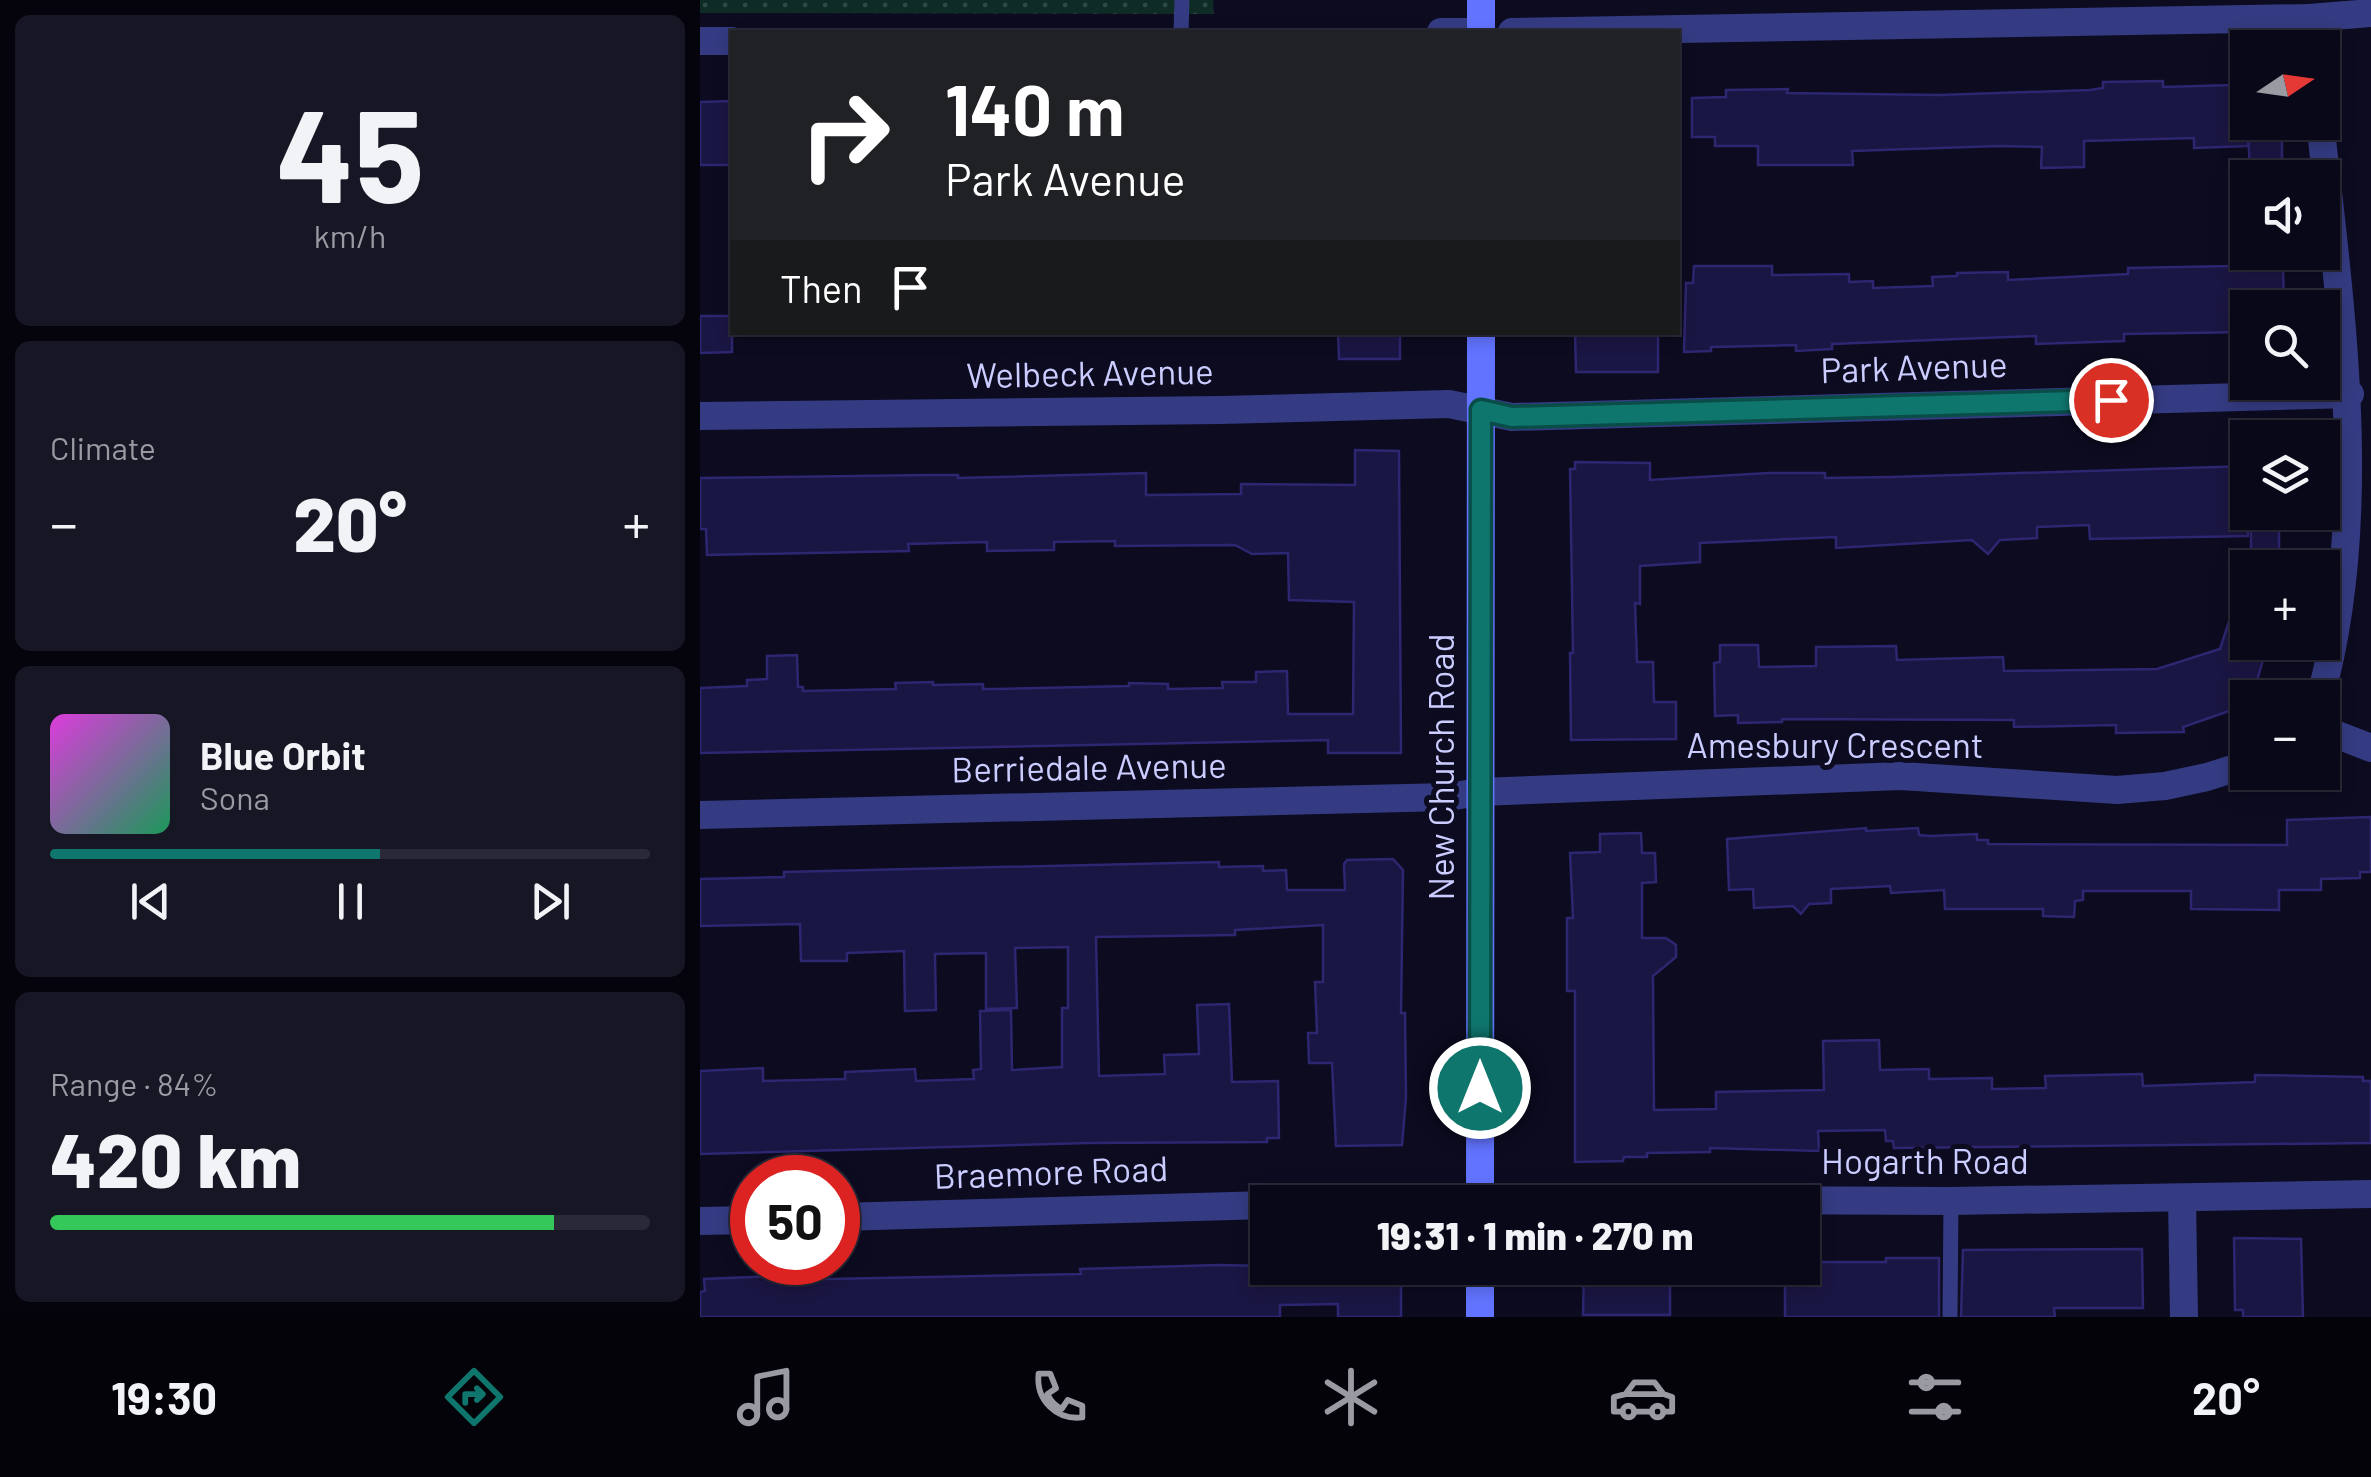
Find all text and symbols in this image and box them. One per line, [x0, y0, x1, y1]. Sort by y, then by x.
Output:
north arrow [2230, 30, 2340, 140]
map controls [2230, 30, 2340, 790]
text: 140 m [945, 66, 1124, 150]
icon: right [780, 70, 910, 200]
text: 45 [276, 73, 424, 229]
text: Park Avenue [945, 151, 1185, 205]
button: sound [2230, 160, 2340, 270]
text: km/h [314, 216, 386, 254]
icon: arrive [883, 260, 938, 315]
text: Then [780, 265, 863, 311]
button: search [2230, 290, 2340, 400]
street label: Park Avenue [1820, 342, 2008, 390]
street label: Welbeck Avenue [966, 349, 1214, 395]
pin [2069, 358, 2154, 443]
icon: arrive [2084, 373, 2139, 428]
button: layers [2230, 420, 2340, 530]
text: Climate [50, 428, 156, 466]
text: 20° [293, 477, 407, 567]
text: − [50, 489, 78, 555]
text: + [622, 489, 650, 555]
button: + [2230, 550, 2340, 660]
street label: New Church Road [1419, 634, 1461, 900]
button: − [2230, 680, 2340, 790]
street label: Amesbury Crescent [1686, 723, 1984, 765]
text: Blue Orbit [200, 732, 366, 778]
street label: Berriedale Avenue [951, 743, 1227, 789]
text: Sona [200, 778, 270, 816]
icon: previous [123, 874, 178, 929]
icon: pause [323, 874, 378, 929]
icon: next [523, 874, 578, 929]
position arrow [1428, 1036, 1532, 1140]
text: Range · 84% [50, 1064, 218, 1102]
text: 420 km [50, 1113, 301, 1203]
street label: Hogarth Road [1821, 1139, 2029, 1181]
street label: Braemore Road [933, 1146, 1169, 1196]
speed limit sign: 50 [730, 1155, 860, 1285]
text: 19:31 · 1 min · 270 m [1377, 1212, 1693, 1258]
icon: directions [439, 1362, 509, 1432]
icon: music [731, 1362, 801, 1432]
icon: phone [1024, 1362, 1094, 1432]
icon: climate [1316, 1362, 1386, 1432]
icon: car [1608, 1362, 1678, 1432]
icon: filters [1900, 1362, 1970, 1432]
text: 19:30 [111, 1370, 217, 1424]
text: 20° [2192, 1370, 2260, 1424]

